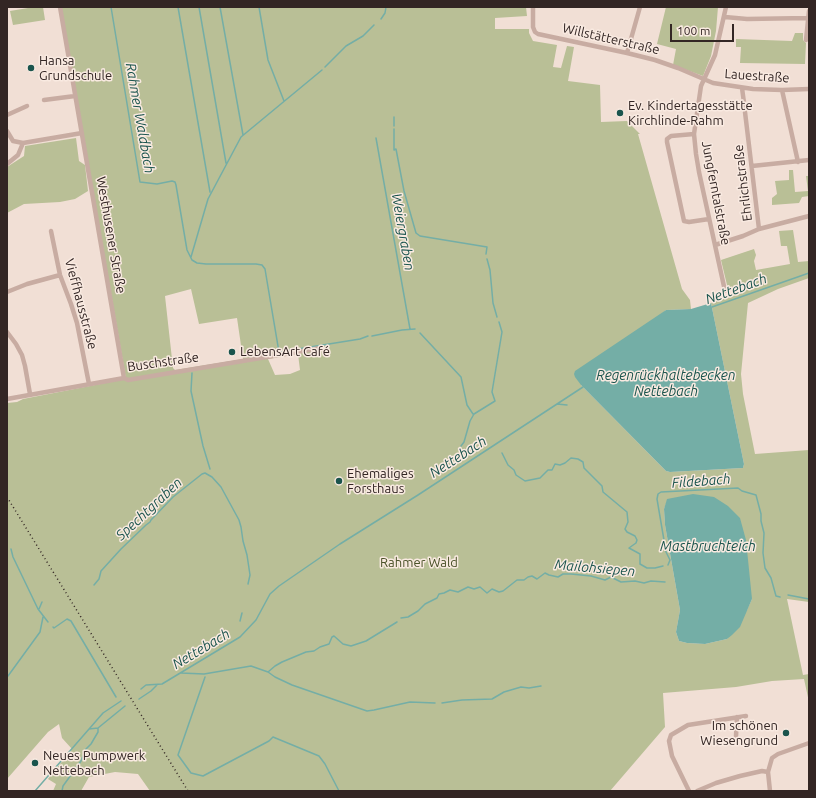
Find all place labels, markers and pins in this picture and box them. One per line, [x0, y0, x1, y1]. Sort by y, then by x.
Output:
place label: Hansa Grundschule [39, 53, 112, 84]
marker: Hansa Grundschule [26, 63, 36, 73]
place label: Ev. Kindertagesstätte Kirchlinde-Rahm [628, 98, 753, 129]
marker: Ev. Kindertagesstätte Kirchlinde-Rahm [615, 108, 625, 118]
place label: LebensArt Café [240, 344, 330, 360]
marker: LebensArt Café [227, 347, 237, 357]
place label: Ehemaliges Forsthaus [347, 466, 414, 497]
marker: Ehemaliges Forsthaus [334, 476, 344, 486]
place label: Im schönen Wiesengrund [700, 718, 778, 749]
marker: Im schönen Wiesengrund [781, 728, 791, 738]
place label: Neues Pumpwerk Nettebach [43, 748, 145, 779]
marker: Neues Pumpwerk Nettebach [30, 758, 40, 768]

